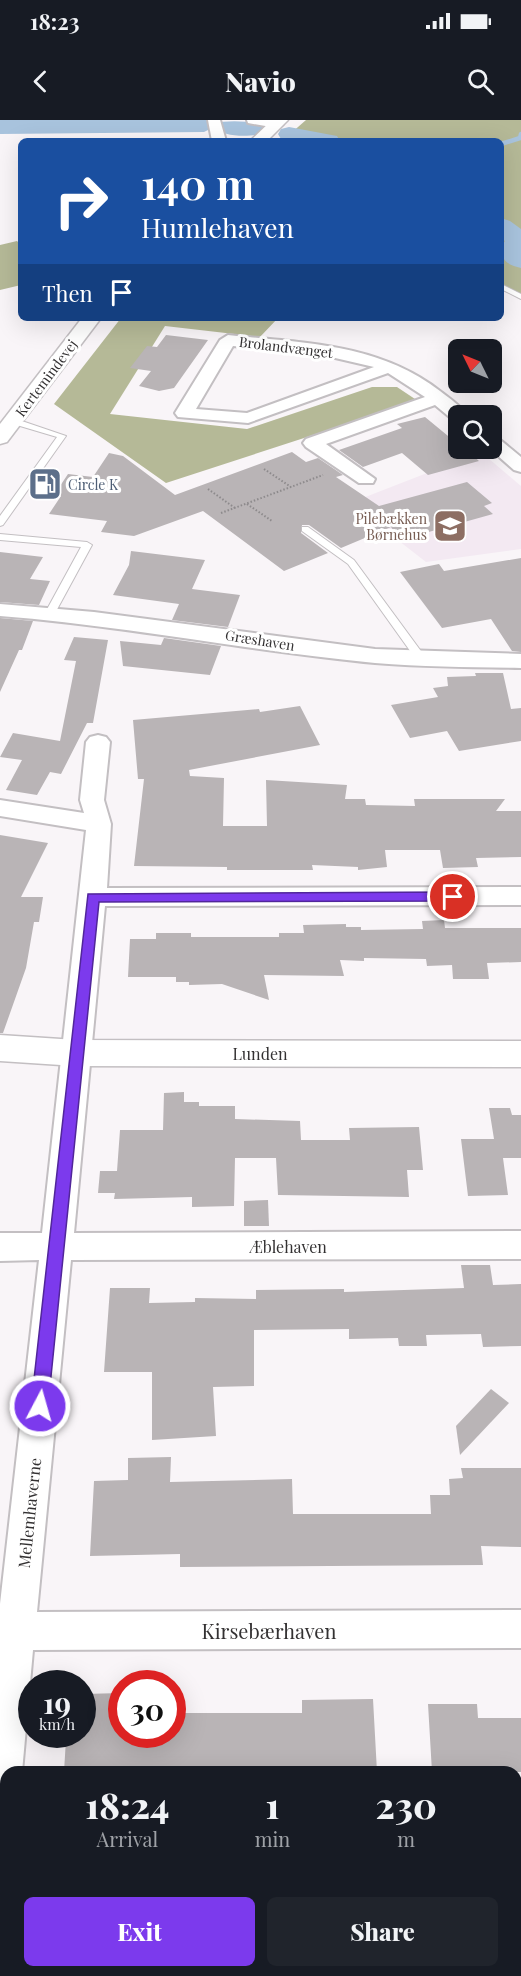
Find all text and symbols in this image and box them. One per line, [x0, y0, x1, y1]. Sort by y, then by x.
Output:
text: 18:23 [30, 6, 79, 36]
text: Navio [225, 63, 296, 99]
icon: back [24, 65, 57, 98]
icon: search [464, 65, 497, 98]
text: 140 m [141, 155, 254, 211]
icon: right [42, 162, 120, 240]
text: Humlehaven [141, 209, 294, 245]
icon: arrive [105, 276, 138, 309]
text: Then [42, 278, 93, 308]
street label: Brolandvænget [238, 332, 335, 362]
street label: Kertemindevej [11, 335, 81, 421]
north arrow [448, 339, 502, 393]
map controls [448, 339, 502, 459]
button: search [448, 405, 502, 459]
fuel station icon: Circle K [27, 466, 63, 502]
place label: Circle K [68, 475, 119, 494]
school or university icon: Pilebækken Børnehus [432, 508, 468, 544]
place label: Pilebækken Børnehus [355, 509, 428, 544]
street label: Græshaven [224, 625, 297, 655]
pin [427, 871, 478, 922]
icon: arrive [436, 880, 469, 913]
street label: Lunden [232, 1043, 288, 1064]
street label: Æblehaven [248, 1236, 327, 1257]
position arrow [8, 1374, 72, 1438]
street label: Mellemhaverne [13, 1457, 45, 1569]
street label: Kirsebærhaven [202, 1617, 336, 1644]
speed limit sign: 30 [108, 1670, 186, 1748]
text: 19 [43, 1682, 71, 1722]
text: km/h [39, 1714, 75, 1734]
text: 18:24 [85, 1780, 169, 1828]
text: 1 [266, 1780, 279, 1828]
text: 230 [376, 1780, 437, 1828]
text: Arrival [97, 1825, 158, 1852]
text: min [255, 1825, 290, 1852]
text: m [397, 1825, 415, 1852]
button: Exit [24, 1897, 255, 1966]
button: Share [267, 1897, 498, 1966]

